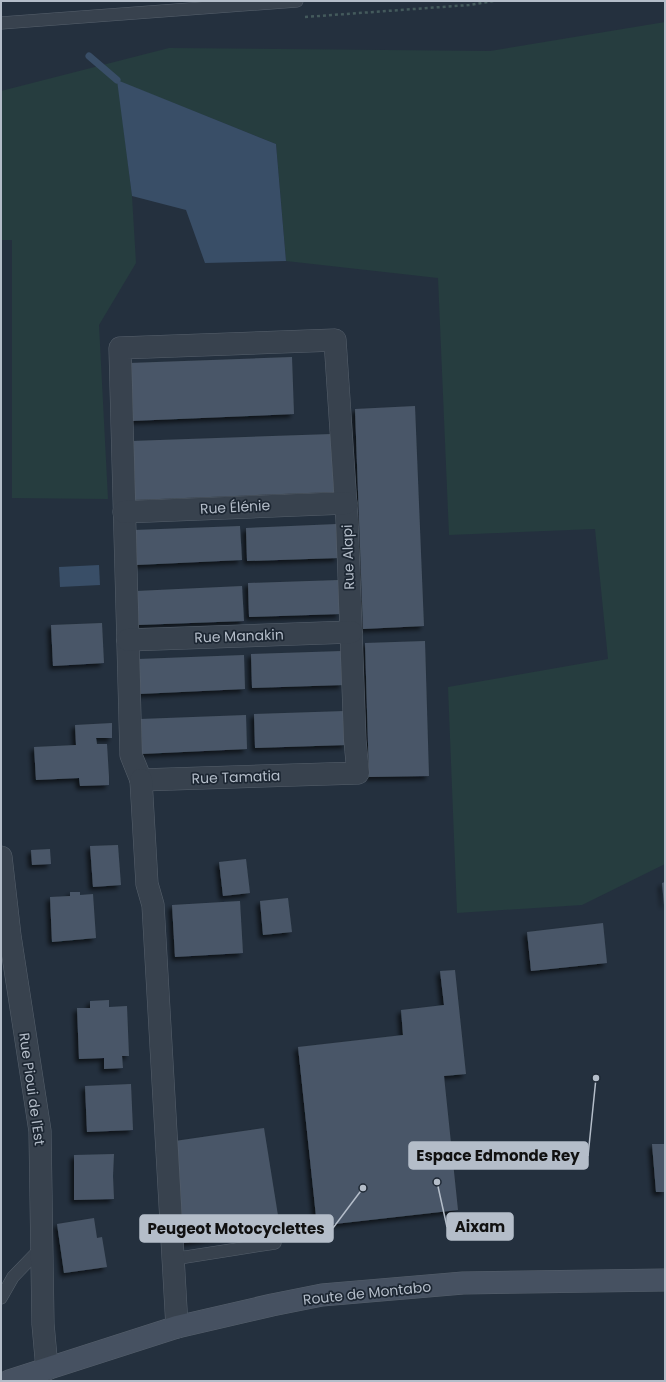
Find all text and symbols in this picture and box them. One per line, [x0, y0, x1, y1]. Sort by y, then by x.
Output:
street label: Rue Élénie [199, 495, 271, 519]
street label: Rue Alapi [337, 524, 359, 590]
street label: Rue Manakin [194, 624, 284, 648]
street label: Rue Tamatia [191, 765, 281, 789]
street label: Rue Pioui de l'Est [14, 1031, 50, 1147]
callout: Espace Edmonde Rey [409, 1142, 588, 1169]
text: Espace Edmonde Rey [416, 1145, 580, 1166]
callout: Aixam [447, 1213, 513, 1240]
callout: Peugeot Motocyclettes [140, 1215, 333, 1242]
text: Aixam [455, 1216, 505, 1237]
text: Peugeot Motocyclettes [147, 1218, 325, 1239]
street label: Route de Montabo [302, 1276, 432, 1310]

